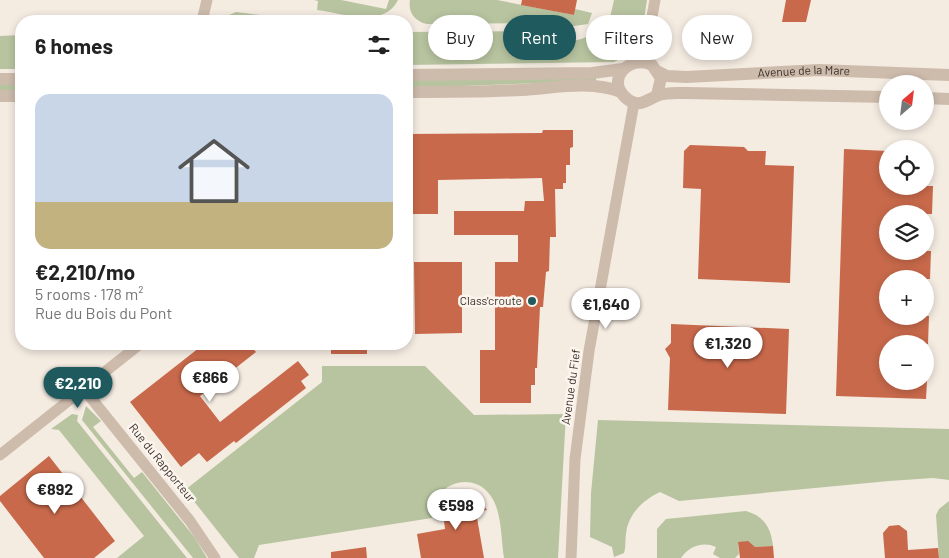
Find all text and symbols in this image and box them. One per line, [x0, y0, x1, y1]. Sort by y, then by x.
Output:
chip: Buy [428, 15, 493, 60]
chip: Rent [503, 15, 576, 60]
chip: Filters [586, 15, 672, 60]
chip: New [682, 15, 752, 60]
icon: filters [365, 31, 393, 59]
text: 6 homes [35, 33, 113, 58]
street label: Avenue de la Mare [757, 62, 850, 79]
north arrow [879, 75, 934, 130]
map controls [879, 75, 934, 390]
icon: home [169, 126, 259, 216]
button: locate [879, 140, 934, 195]
button: layers [879, 205, 934, 260]
text: €2,210/mo [35, 259, 135, 284]
button: + [879, 270, 934, 325]
text: 5 rooms · 178 m² [35, 284, 143, 303]
pin: €1,640 [565, 288, 647, 330]
place label: Class'croute [460, 293, 522, 307]
text: €1,640 [582, 294, 630, 313]
marker: Class'croute [526, 295, 538, 307]
text: Rue du Bois du Pont [35, 303, 172, 322]
pin: €1,320 [687, 326, 769, 369]
text: €1,320 [705, 333, 751, 352]
button: − [879, 335, 934, 390]
street label: Avenue du Fief [558, 348, 582, 426]
pin: €866 [180, 360, 240, 403]
pin: €2,210 [37, 366, 119, 409]
text: €866 [192, 367, 228, 386]
text: €2,210 [55, 373, 102, 392]
street label: Rue du Rapporteur [127, 420, 199, 505]
pin: €892 [25, 472, 85, 515]
text: €892 [37, 479, 73, 498]
pin: €598 [426, 488, 486, 531]
text: €598 [438, 495, 474, 514]

